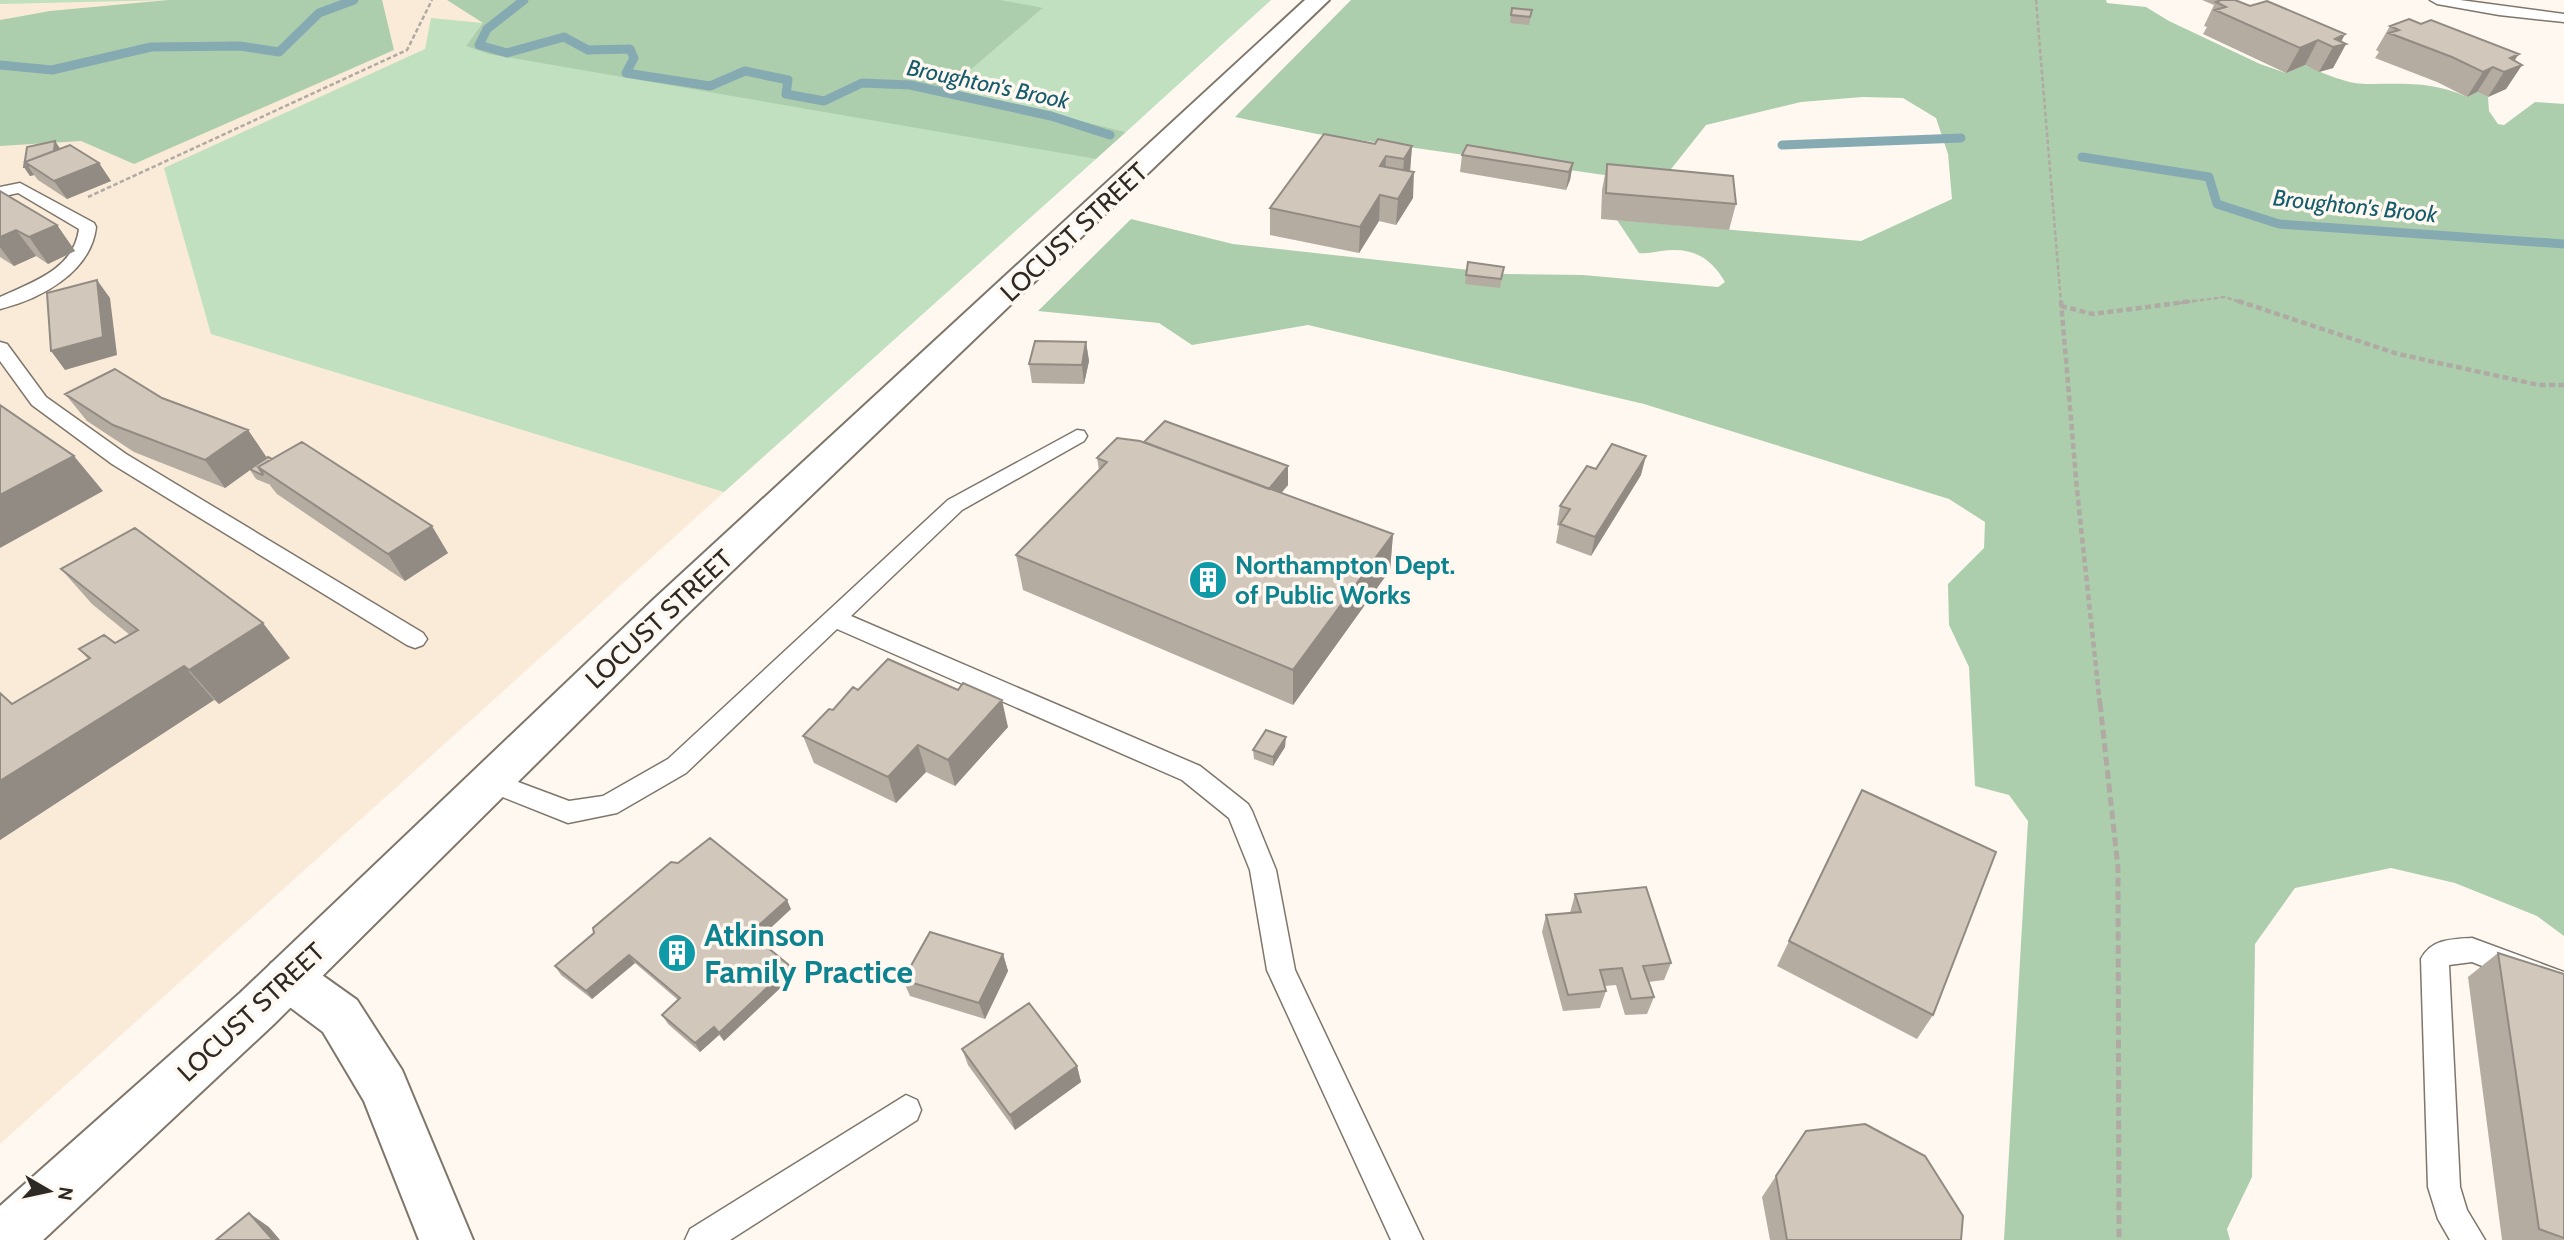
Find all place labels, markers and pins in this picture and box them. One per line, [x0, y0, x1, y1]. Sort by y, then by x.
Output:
place label: Northampton Dept. of Public Works [1235, 549, 1455, 611]
building icon: Northampton Dept. of Public Works [1187, 559, 1229, 601]
place label: Atkinson Family Practice [704, 915, 913, 991]
building icon: Atkinson Family Practice [656, 932, 698, 974]

